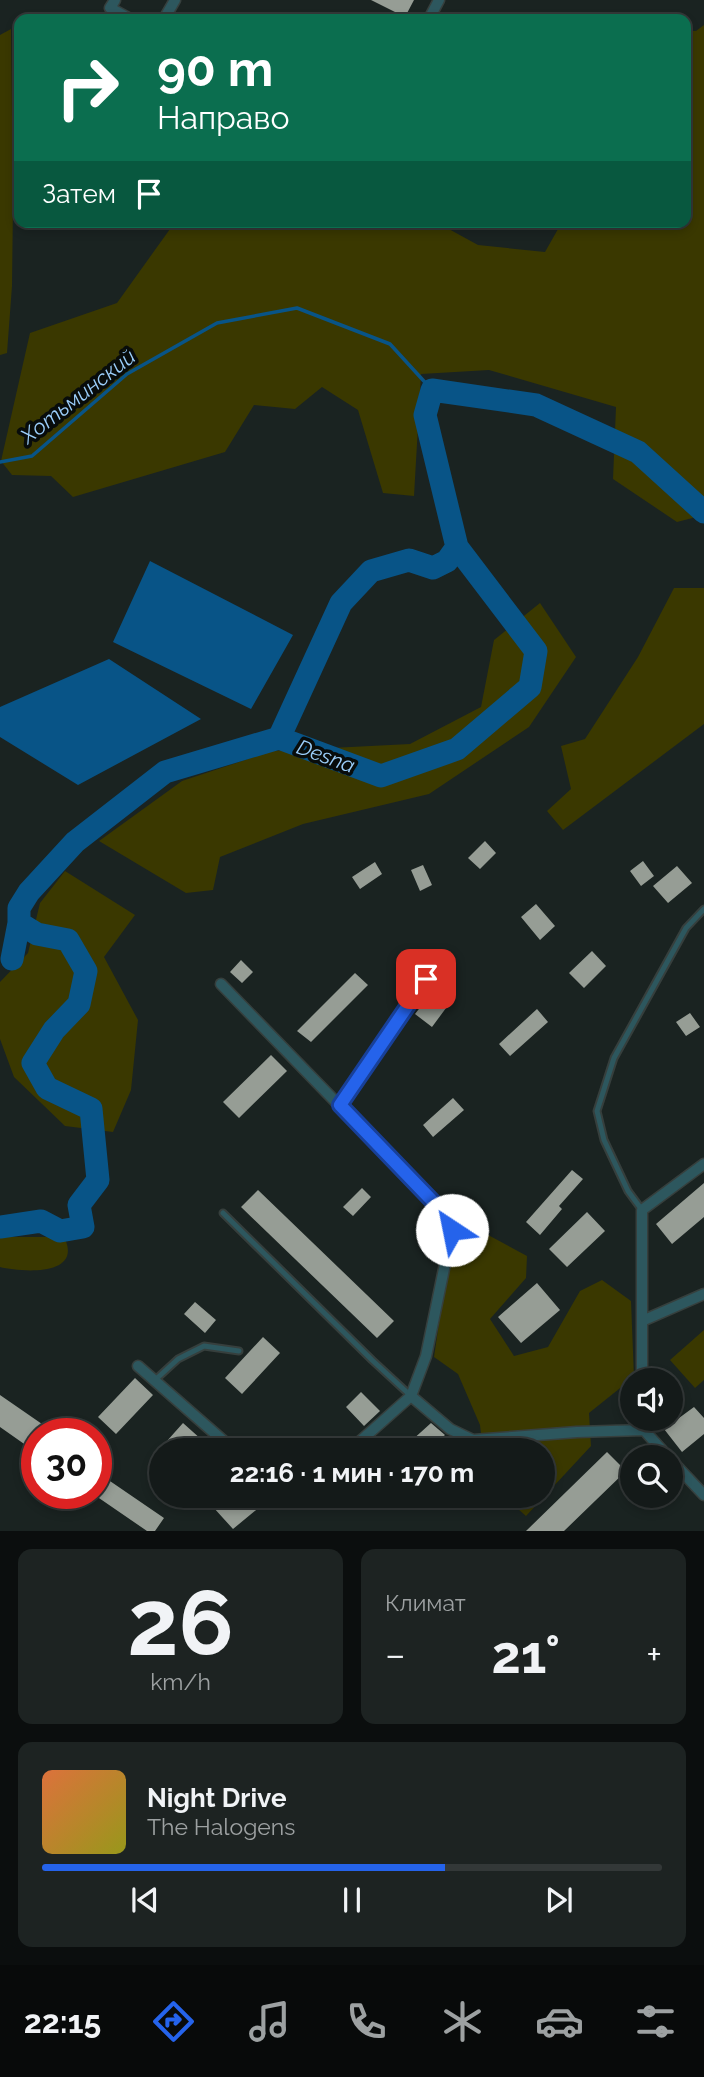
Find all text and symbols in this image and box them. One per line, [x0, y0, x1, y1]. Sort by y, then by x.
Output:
text: 90 m [157, 40, 273, 97]
icon: right [42, 42, 133, 133]
text: Направо [157, 99, 289, 136]
icon: arrive [130, 175, 168, 213]
text: Затем [42, 179, 116, 209]
water label: Хотьминский [14, 344, 140, 450]
water label: Desna [294, 734, 358, 778]
pin [396, 949, 456, 1009]
icon: arrive [407, 960, 445, 998]
position arrow [415, 1193, 489, 1267]
map controls [620, 1368, 683, 1508]
button: sound [620, 1368, 683, 1431]
speed limit sign: 30 [21, 1418, 112, 1509]
button: search [620, 1445, 683, 1508]
text: 22:16 · 1 мин · 170 m [230, 1458, 474, 1488]
text: 26 [127, 1569, 234, 1676]
text: Климат [385, 1589, 466, 1616]
text: 21° [492, 1624, 560, 1685]
text: − [385, 1632, 405, 1677]
text: + [646, 1632, 662, 1677]
text: km/h [150, 1668, 211, 1695]
text: Night Drive [147, 1783, 286, 1813]
text: The Halogens [147, 1813, 295, 1840]
icon: previous [126, 1881, 164, 1919]
icon: pause [333, 1881, 371, 1919]
icon: next [540, 1881, 578, 1919]
icon: directions [149, 1997, 198, 2046]
icon: music [245, 1997, 294, 2046]
icon: phone [342, 1997, 391, 2046]
icon: climate [438, 1997, 487, 2046]
icon: car [535, 1997, 584, 2046]
icon: filters [631, 1997, 680, 2046]
text: 22:15 [24, 2003, 101, 2040]

